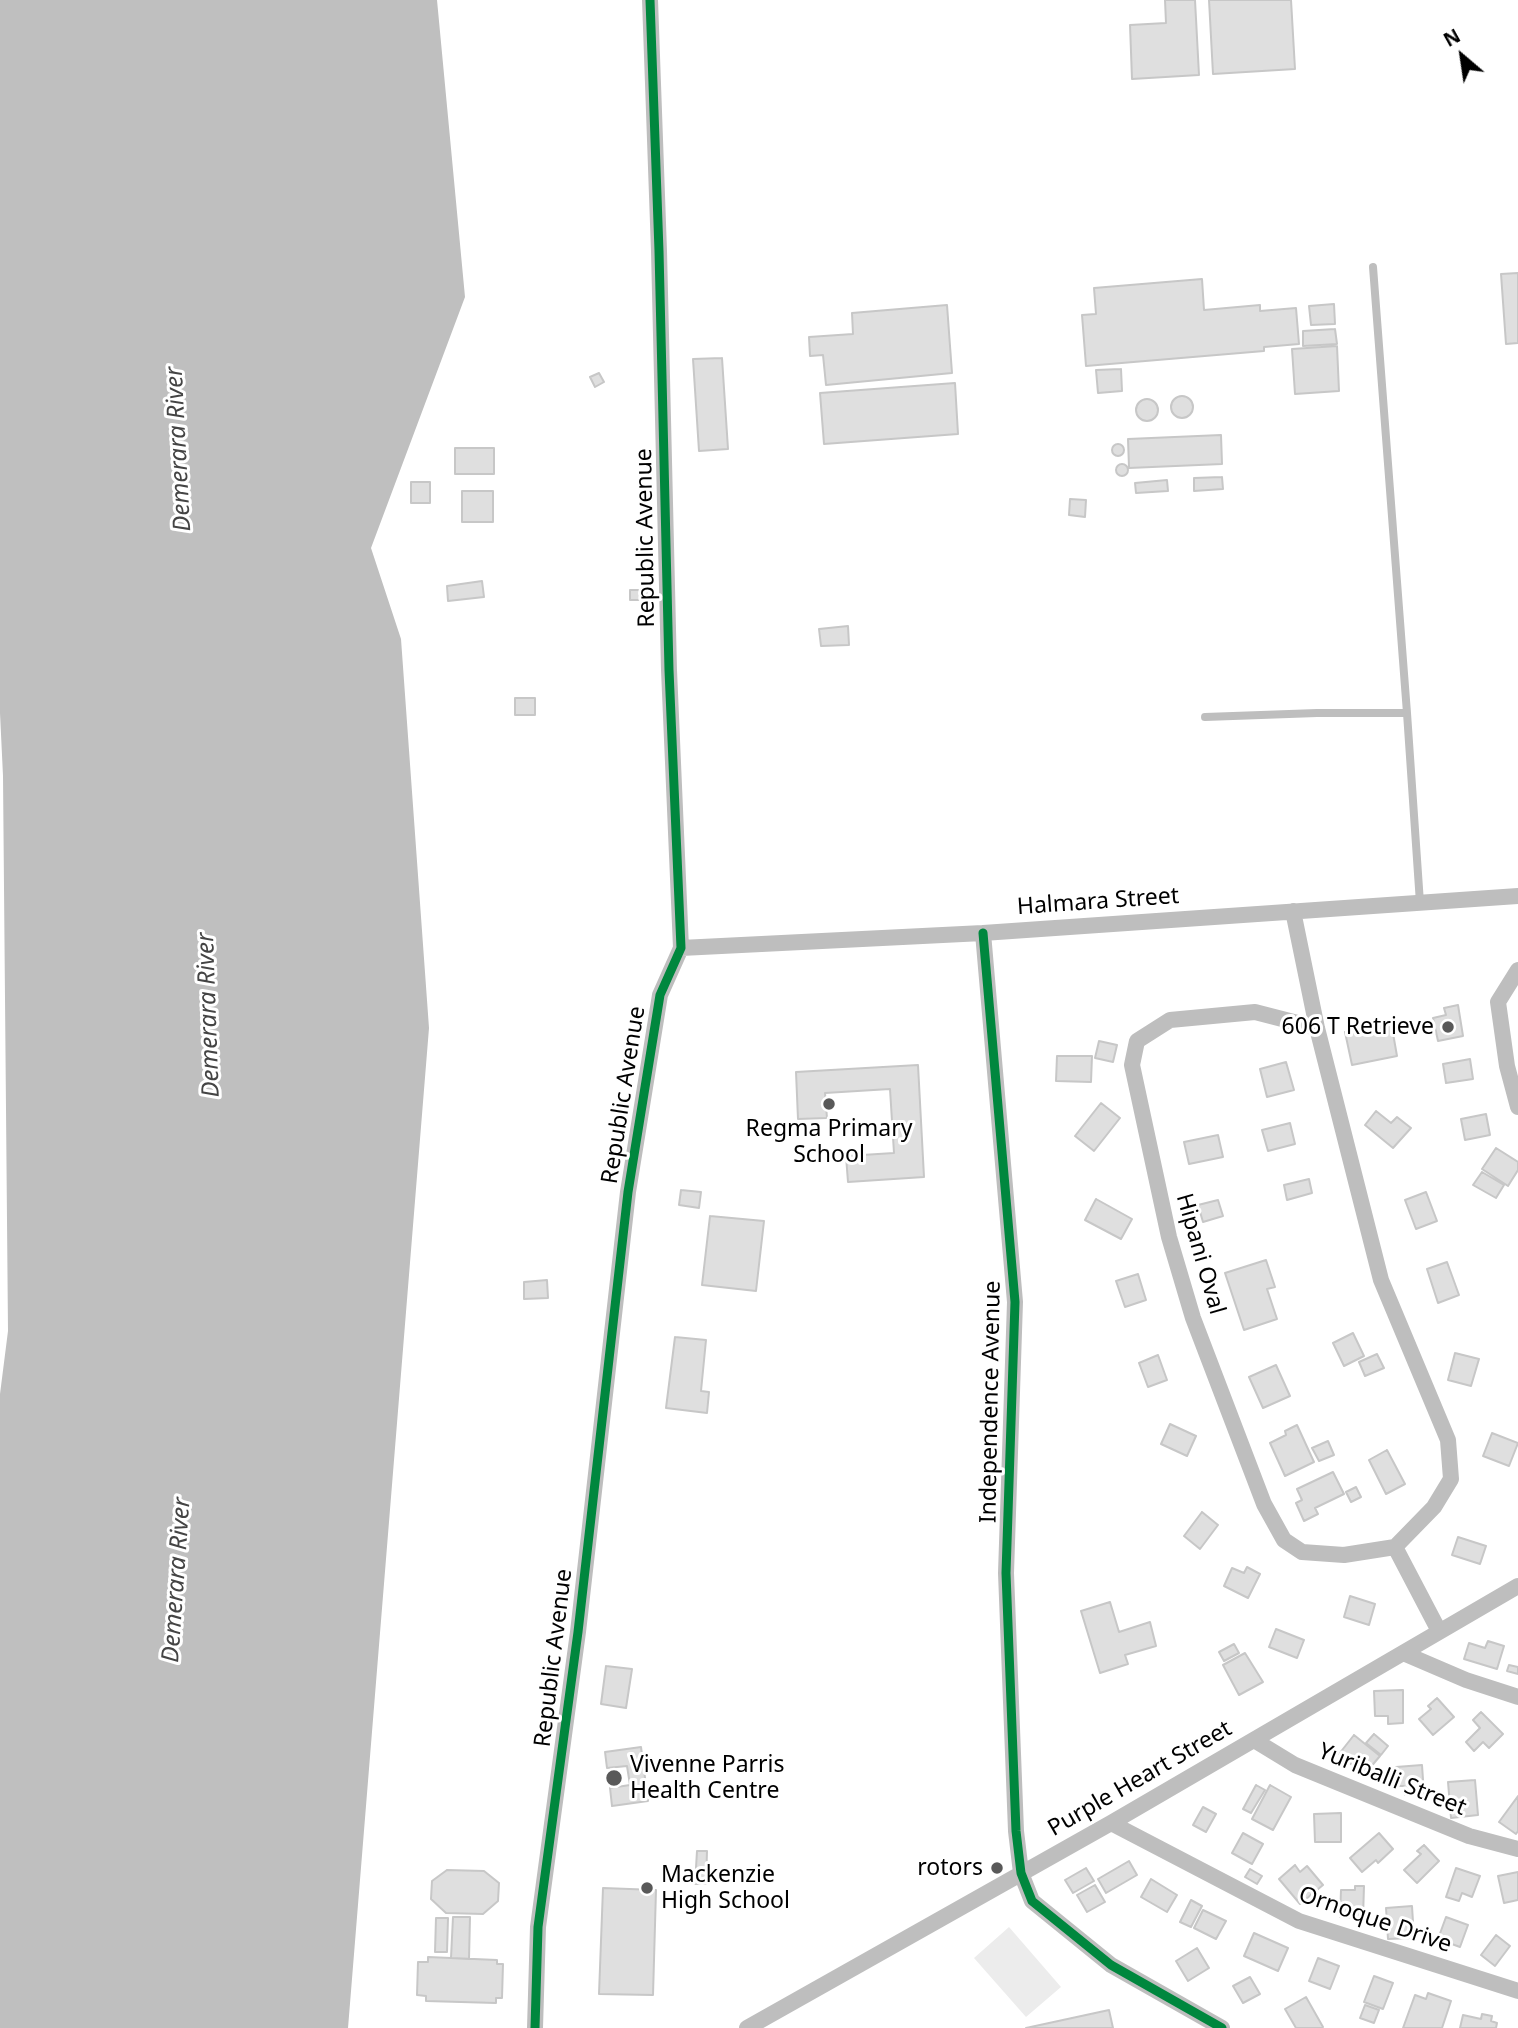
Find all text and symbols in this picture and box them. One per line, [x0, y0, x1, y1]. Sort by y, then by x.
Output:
north arrow [1427, 21, 1497, 91]
text: N [1439, 23, 1465, 53]
water label: Demerara River [160, 366, 198, 532]
street label: Republic Avenue [631, 448, 661, 628]
street label: Halmara Street [1016, 883, 1180, 921]
water label: Demerara River [192, 932, 226, 1098]
street label: Republic Avenue [596, 1004, 652, 1186]
place label: 606 T Retrieve [1282, 1013, 1434, 1041]
marker: 606 T Retrieve [1440, 1019, 1456, 1035]
marker: Regma Primary School [821, 1096, 837, 1112]
place label: Regma Primary School [746, 1115, 912, 1169]
street label: Hipani Oval [1170, 1190, 1230, 1318]
street label: Independence Avenue [975, 1281, 1007, 1523]
water label: Demerara River [157, 1497, 197, 1663]
street label: Republic Avenue [529, 1567, 579, 1749]
street label: Purple Heart Street [1043, 1715, 1237, 1843]
street label: Yuriballi Street [1314, 1738, 1470, 1822]
place label: Vivenne Parris Health Centre [630, 1751, 785, 1805]
marker: Vivenne Parris Health Centre [604, 1768, 624, 1788]
place label: rotors [917, 1854, 983, 1882]
marker: rotors [989, 1860, 1005, 1876]
place label: Mackenzie High School [661, 1861, 790, 1915]
marker: Mackenzie High School [639, 1880, 655, 1896]
street label: Ornoque Drive [1295, 1881, 1455, 1959]

